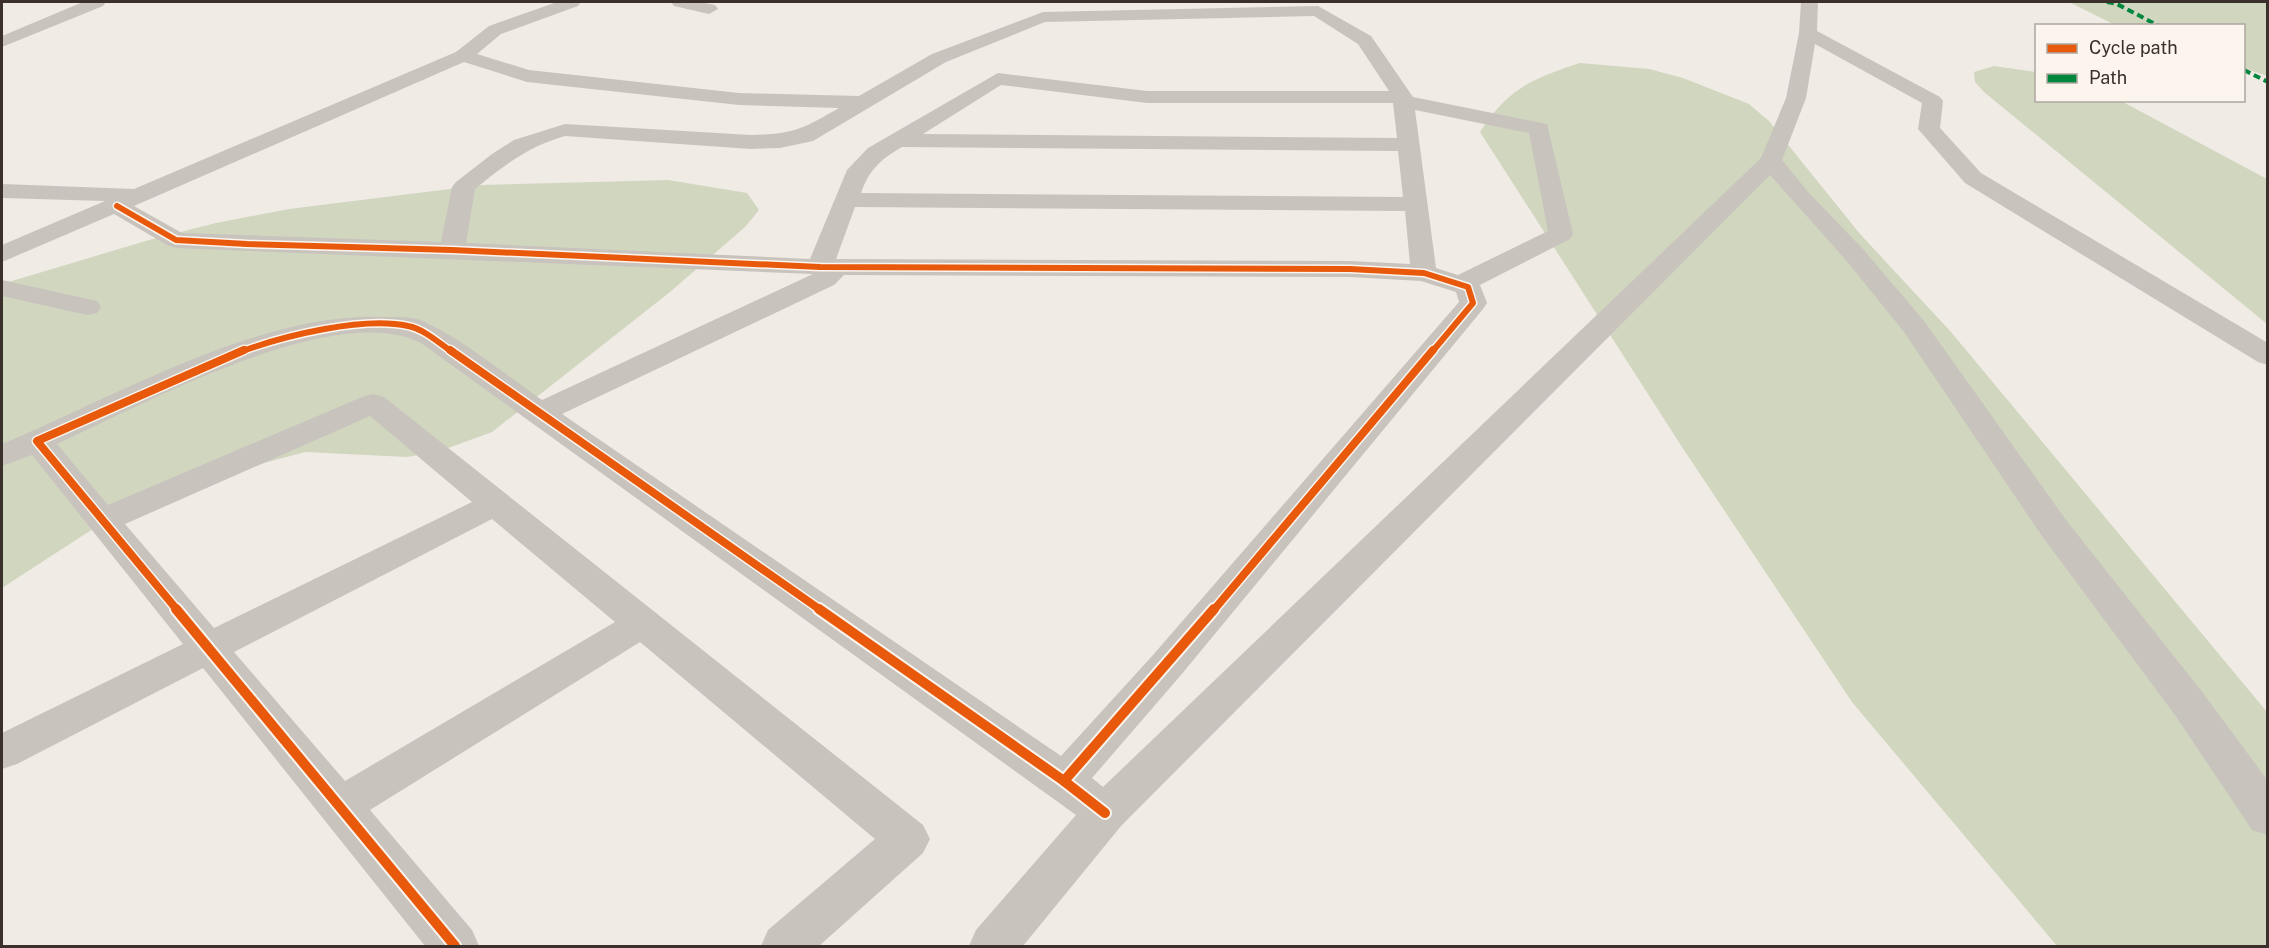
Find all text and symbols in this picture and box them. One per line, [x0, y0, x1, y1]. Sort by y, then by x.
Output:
legend [2035, 24, 2245, 102]
text: Cycle path [2089, 37, 2178, 58]
text: Path [2089, 67, 2127, 88]

